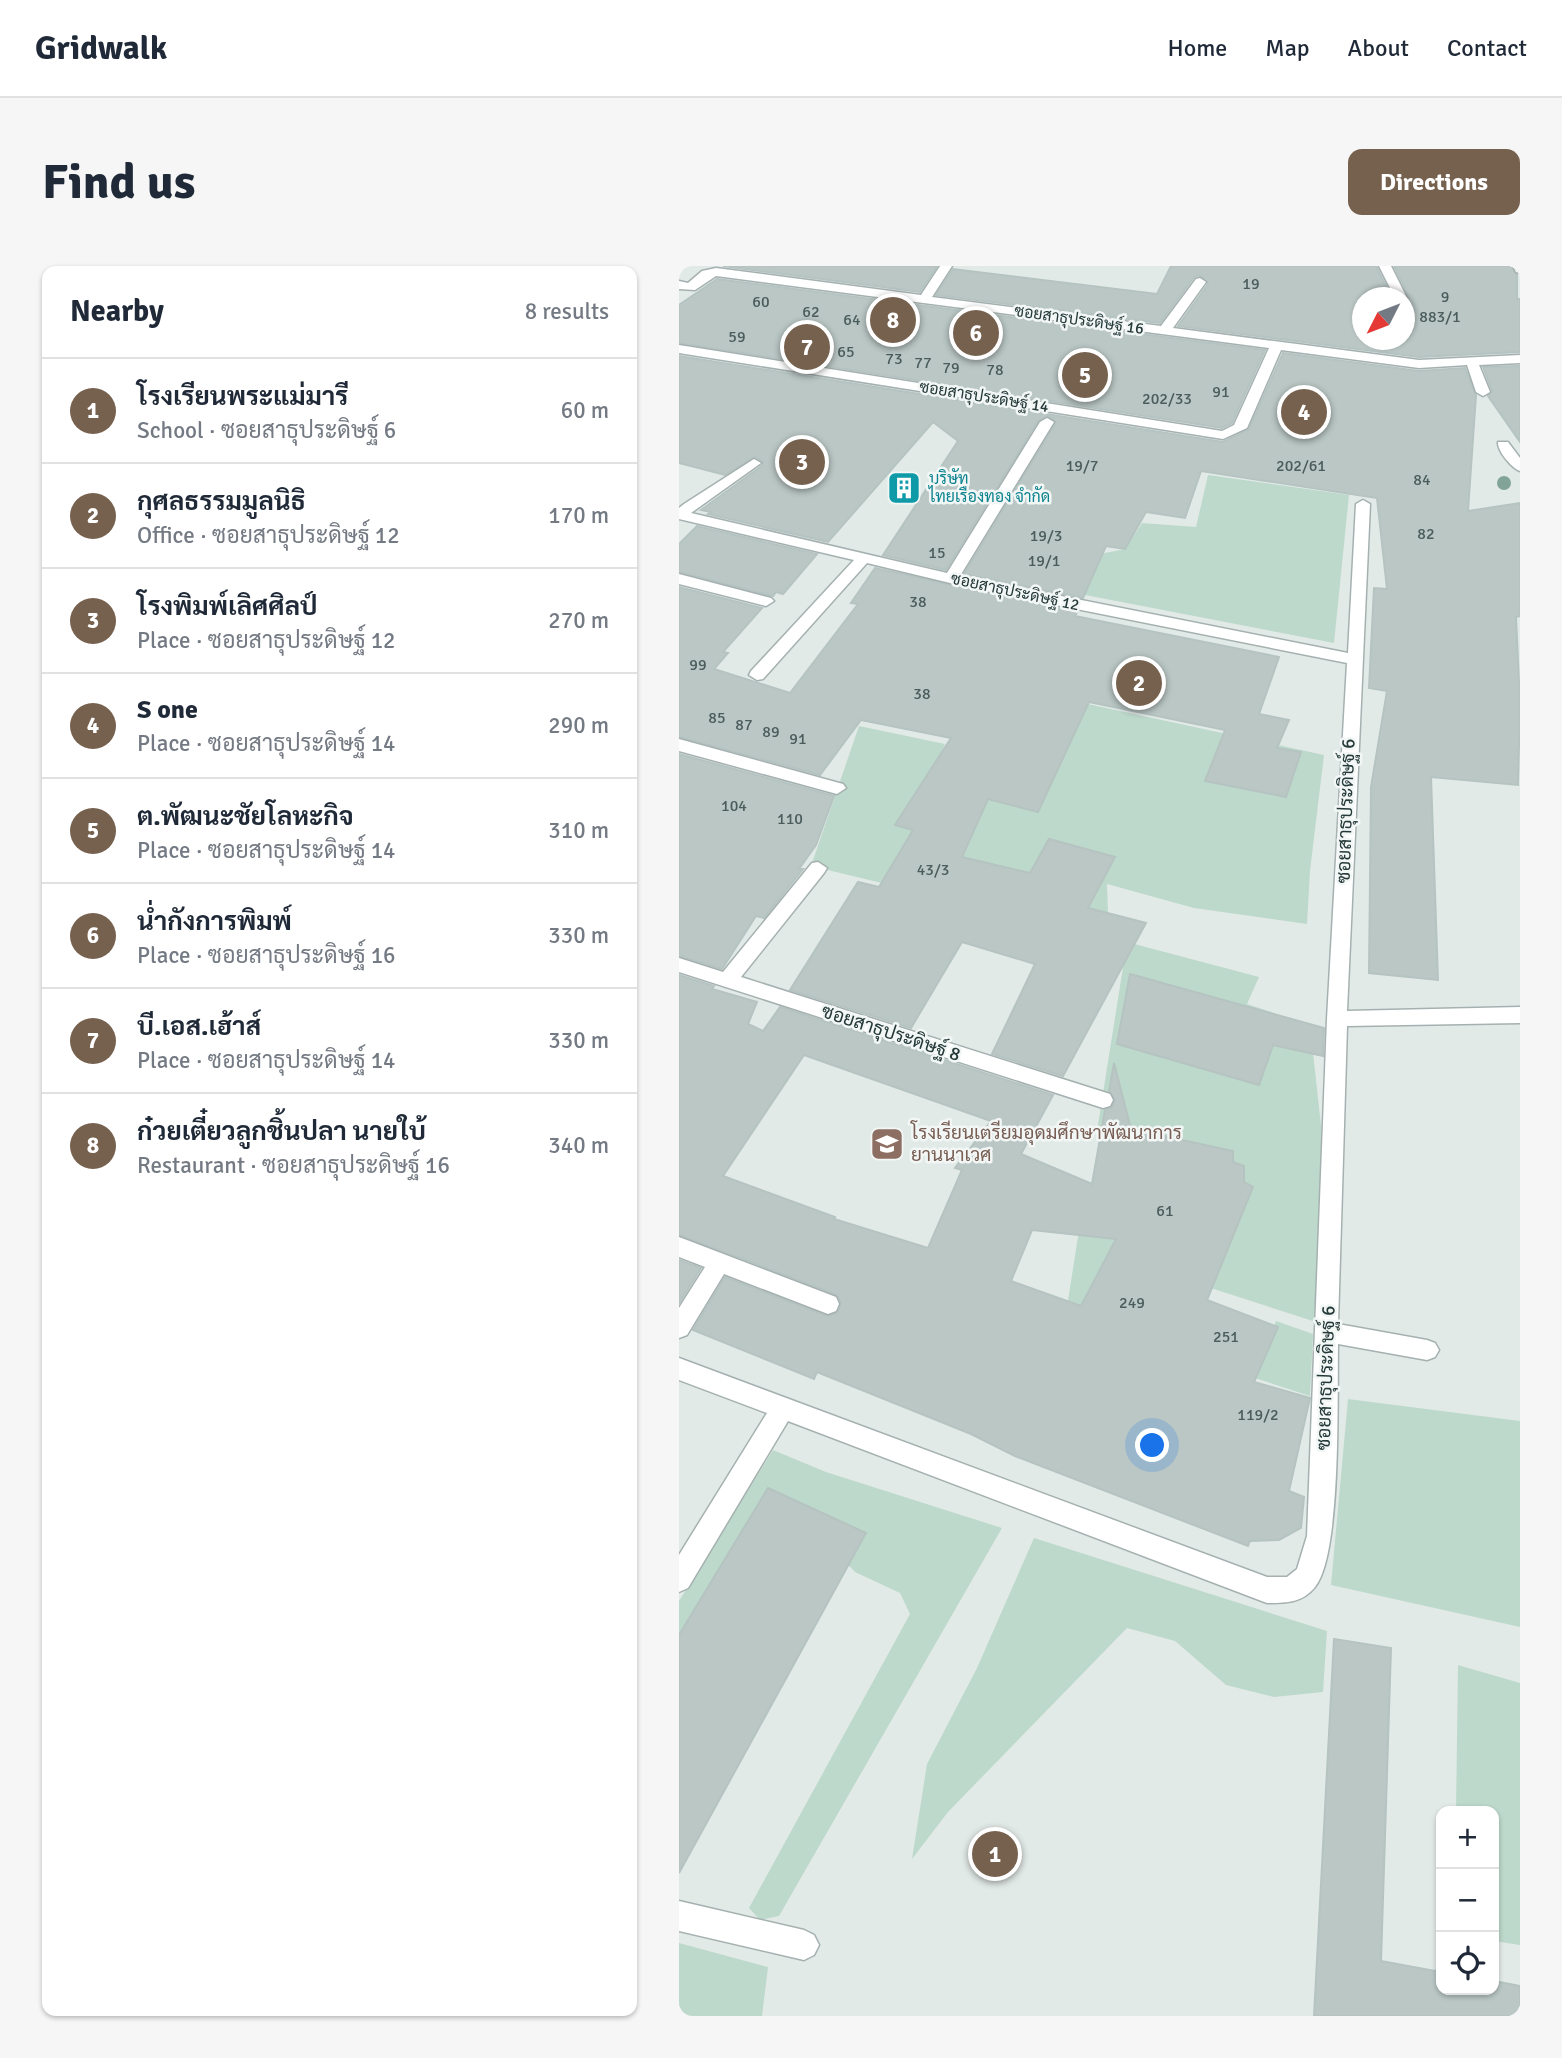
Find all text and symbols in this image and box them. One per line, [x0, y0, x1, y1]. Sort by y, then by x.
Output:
text: Gridwalk [35, 28, 167, 69]
text: Home [1167, 33, 1227, 63]
text: Map [1265, 33, 1310, 63]
text: About [1348, 33, 1409, 63]
text: Contact [1447, 33, 1527, 63]
button: Directions [1348, 149, 1520, 215]
text: Find us [42, 152, 195, 212]
house number: 19 [1242, 274, 1260, 294]
north arrow [1352, 287, 1415, 350]
house number: 9 [1441, 287, 1449, 307]
house number: 60 [752, 292, 770, 312]
text: Nearby [70, 293, 164, 330]
pin: 8 [870, 294, 916, 346]
text: 8 results [525, 297, 609, 326]
street label: ซอยสาธุประดิษฐ์ 16 [1013, 298, 1145, 340]
house number: 62 [802, 302, 820, 322]
pin: 6 [953, 307, 999, 359]
house number: 883/1 [1419, 307, 1461, 327]
house number: 64 [843, 310, 861, 330]
pin: 7 [784, 321, 830, 373]
house number: 59 [728, 327, 746, 347]
house number: 65 [837, 342, 855, 362]
house number: 73 [885, 349, 903, 369]
pin: 5 [1062, 349, 1108, 401]
house number: 77 [914, 353, 932, 373]
house number: 79 [942, 358, 960, 378]
house number: 78 [986, 360, 1004, 380]
street label: ซอยสาธุประดิษฐ์ 14 [918, 374, 1051, 418]
text: โรงเรียนพระแม่มารี [137, 381, 348, 413]
house number: 91 [1212, 382, 1230, 402]
pin: 4 [1281, 386, 1327, 438]
house number: 202/33 [1142, 389, 1192, 409]
text: 1 [87, 396, 99, 425]
text: 60 m [561, 396, 609, 425]
text: School · ซอยสาธุประดิษฐ์ 6 [137, 416, 396, 445]
pin: 3 [779, 436, 825, 488]
house number: 19/7 [1066, 456, 1098, 476]
house number: 202/61 [1276, 456, 1326, 476]
place label: บริษัท ไทยเรืองทอง จำกัด [927, 468, 1050, 507]
building icon: บริษัท ไทยเรืองทอง จำกัด [885, 469, 923, 507]
house number: 84 [1413, 470, 1431, 490]
text: กุศลธรรมมูลนิธิ [137, 486, 306, 518]
text: 2 [87, 501, 99, 530]
text: 170 m [548, 501, 609, 530]
text: Office · ซอยสาธุประดิษฐ์ 12 [137, 521, 400, 550]
house number: 82 [1417, 524, 1435, 544]
house number: 19/3 [1030, 526, 1062, 546]
house number: 15 [928, 543, 946, 563]
house number: 19/1 [1028, 551, 1060, 571]
street label: ซอยสาธุประดิษฐ์ 12 [949, 566, 1082, 616]
text: โรงพิมพ์เลิศศิลป์ [137, 591, 317, 623]
house number: 38 [909, 592, 927, 612]
text: 3 [87, 606, 99, 635]
text: 270 m [548, 606, 609, 635]
text: Place · ซอยสาธุประดิษฐ์ 12 [137, 626, 396, 655]
house number: 99 [689, 655, 707, 675]
pin: 2 [1116, 657, 1162, 709]
house number: 38 [913, 684, 931, 704]
text: S one [137, 694, 198, 726]
house number: 85 [708, 708, 726, 728]
text: 4 [87, 711, 99, 740]
text: 290 m [548, 711, 609, 740]
house number: 87 [735, 715, 753, 735]
house number: 89 [762, 722, 780, 742]
text: Place · ซอยสาธุประดิษฐ์ 14 [137, 729, 396, 758]
house number: 91 [789, 729, 807, 749]
street label: ซอยสาธุประดิษฐ์ 6 [1330, 738, 1361, 884]
house number: 104 [721, 796, 747, 816]
text: ต.พัฒนะชัยโลหะกิจ [137, 801, 354, 833]
house number: 110 [777, 809, 803, 829]
text: 5 [87, 816, 99, 845]
text: 310 m [548, 816, 609, 845]
text: Place · ซอยสาธุประดิษฐ์ 14 [137, 836, 396, 865]
house number: 43/3 [917, 860, 949, 880]
text: น่ำกังการพิมพ์ [137, 906, 292, 938]
text: 6 [87, 921, 99, 950]
text: 330 m [548, 921, 609, 950]
text: Place · ซอยสาธุประดิษฐ์ 16 [137, 941, 396, 970]
street label: ซอยสาธุประดิษฐ์ 8 [818, 998, 964, 1067]
text: บี.เอส.เฮ้าส์ [137, 1011, 261, 1043]
text: 7 [87, 1026, 99, 1055]
text: 330 m [548, 1026, 609, 1055]
text: Place · ซอยสาธุประดิษฐ์ 14 [137, 1046, 396, 1075]
text: ก๋วยเตี๋ยวลูกชิ้นปลา นายใบ้ [137, 1116, 426, 1148]
place label: โรงเรียนเตรียมอุดมศึกษาพัฒนาการ ยานนาเวศ [910, 1120, 1182, 1167]
school or university icon: โรงเรียนเตรียมอุดมศึกษาพัฒนาการ ยานนาเวศ [868, 1125, 906, 1163]
text: 8 [87, 1131, 99, 1160]
text: 340 m [548, 1131, 609, 1160]
text: Restaurant · ซอยสาธุประดิษฐ์ 16 [137, 1151, 450, 1180]
house number: 61 [1156, 1201, 1174, 1221]
house number: 249 [1119, 1293, 1145, 1313]
street label: ซอยสาธุประดิษฐ์ 6 [1310, 1305, 1341, 1451]
house number: 251 [1213, 1327, 1239, 1347]
house number: 119/2 [1237, 1405, 1279, 1425]
your location [1135, 1428, 1169, 1462]
map controls [1436, 1806, 1499, 1995]
button: + [1436, 1806, 1499, 1869]
pin: 1 [972, 1828, 1018, 1880]
button: − [1436, 1869, 1499, 1932]
button: locate [1436, 1932, 1499, 1995]

